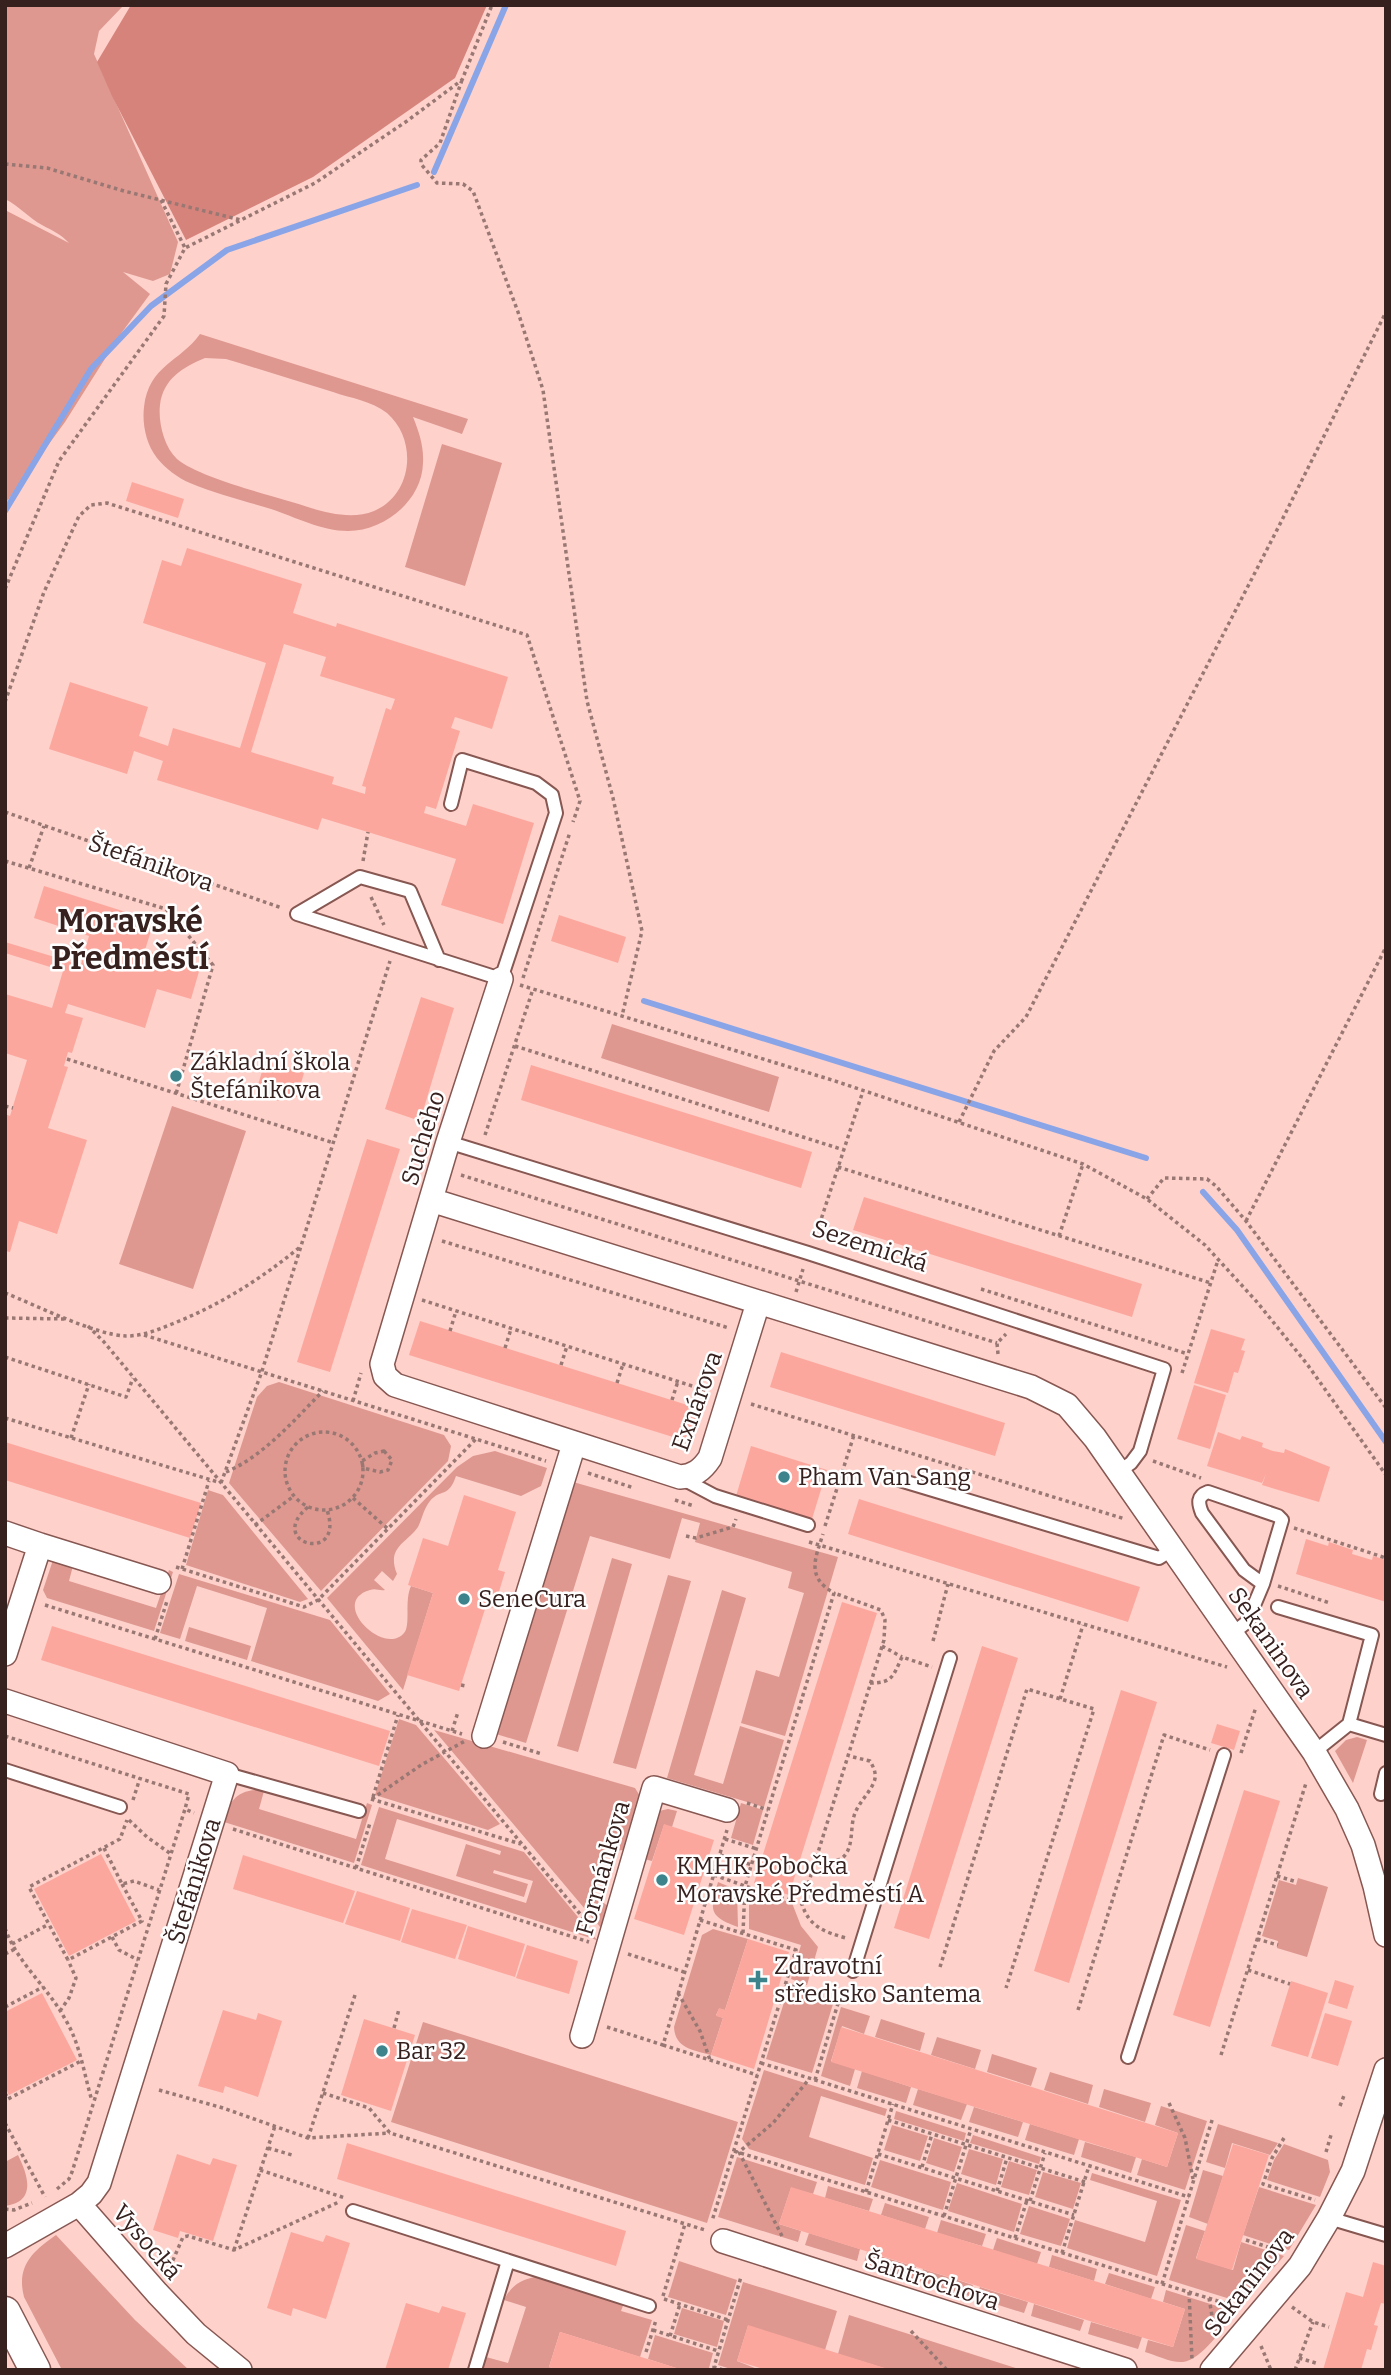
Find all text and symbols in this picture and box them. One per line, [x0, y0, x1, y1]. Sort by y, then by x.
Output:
street label: Štefánikova [85, 828, 218, 898]
district label: Moravské Předměstí [51, 902, 210, 977]
place label: Základní škola Štefánikova [190, 1048, 350, 1104]
marker: Základní škola Štefánikova [168, 1068, 184, 1084]
street label: Suchého [395, 1087, 451, 1189]
street label: Sezemická [809, 1214, 931, 1278]
street label: Exnárova [666, 1347, 728, 1455]
place label: Pham Van Sang [798, 1463, 971, 1491]
marker: Pham Van Sang [776, 1469, 792, 1485]
street label: Sekaninova [1222, 1582, 1320, 1704]
place label: SeneCura [478, 1585, 586, 1613]
marker: SeneCura [456, 1591, 472, 1607]
street label: Formánkova [570, 1797, 636, 1939]
street label: Štefánikova [161, 1814, 226, 1948]
place label: KMHK Pobočka Moravské Předměstí A [676, 1852, 924, 1908]
marker: KMHK Pobočka Moravské Předměstí A [654, 1872, 670, 1888]
place label: Zdravotní středisko Santema [774, 1952, 981, 2008]
marker: Zdravotní středisko Santema [748, 1970, 768, 1990]
place label: Bar 32 [396, 2037, 466, 2065]
marker: Bar 32 [374, 2043, 390, 2059]
street label: Vysocká [107, 2199, 187, 2285]
street label: Sekaninova [1198, 2222, 1300, 2342]
street label: Šantrochova [861, 2245, 1003, 2316]

